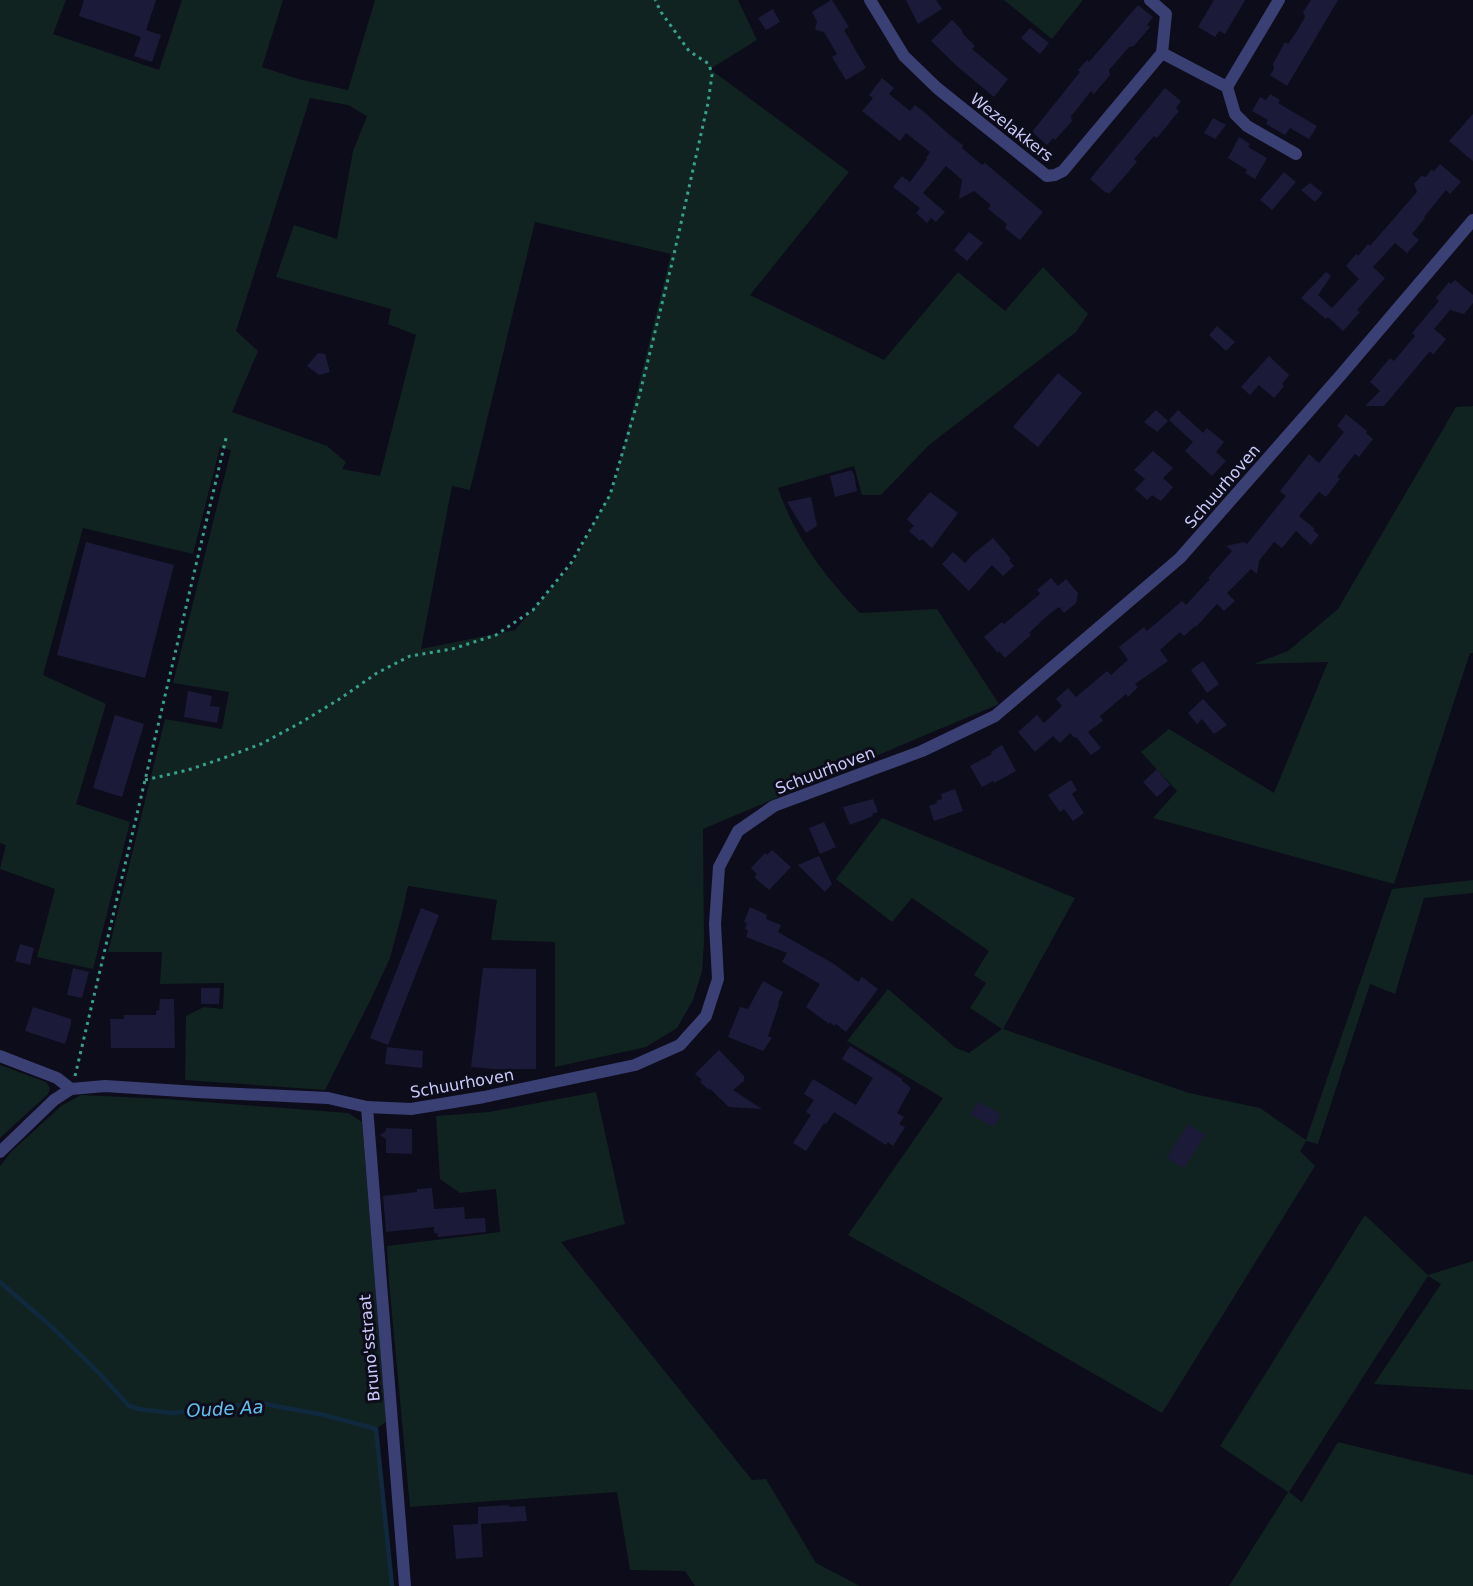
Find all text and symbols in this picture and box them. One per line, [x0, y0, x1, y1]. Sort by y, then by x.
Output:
street label: Wezelakkers [966, 89, 1057, 166]
street label: Schuurhoven [1181, 440, 1264, 532]
street label: Schuurhoven [773, 743, 878, 798]
street label: Schuurhoven [409, 1065, 515, 1102]
street label: Bruno'sstraat [355, 1294, 384, 1402]
water label: Oude Aa [186, 1396, 264, 1421]

